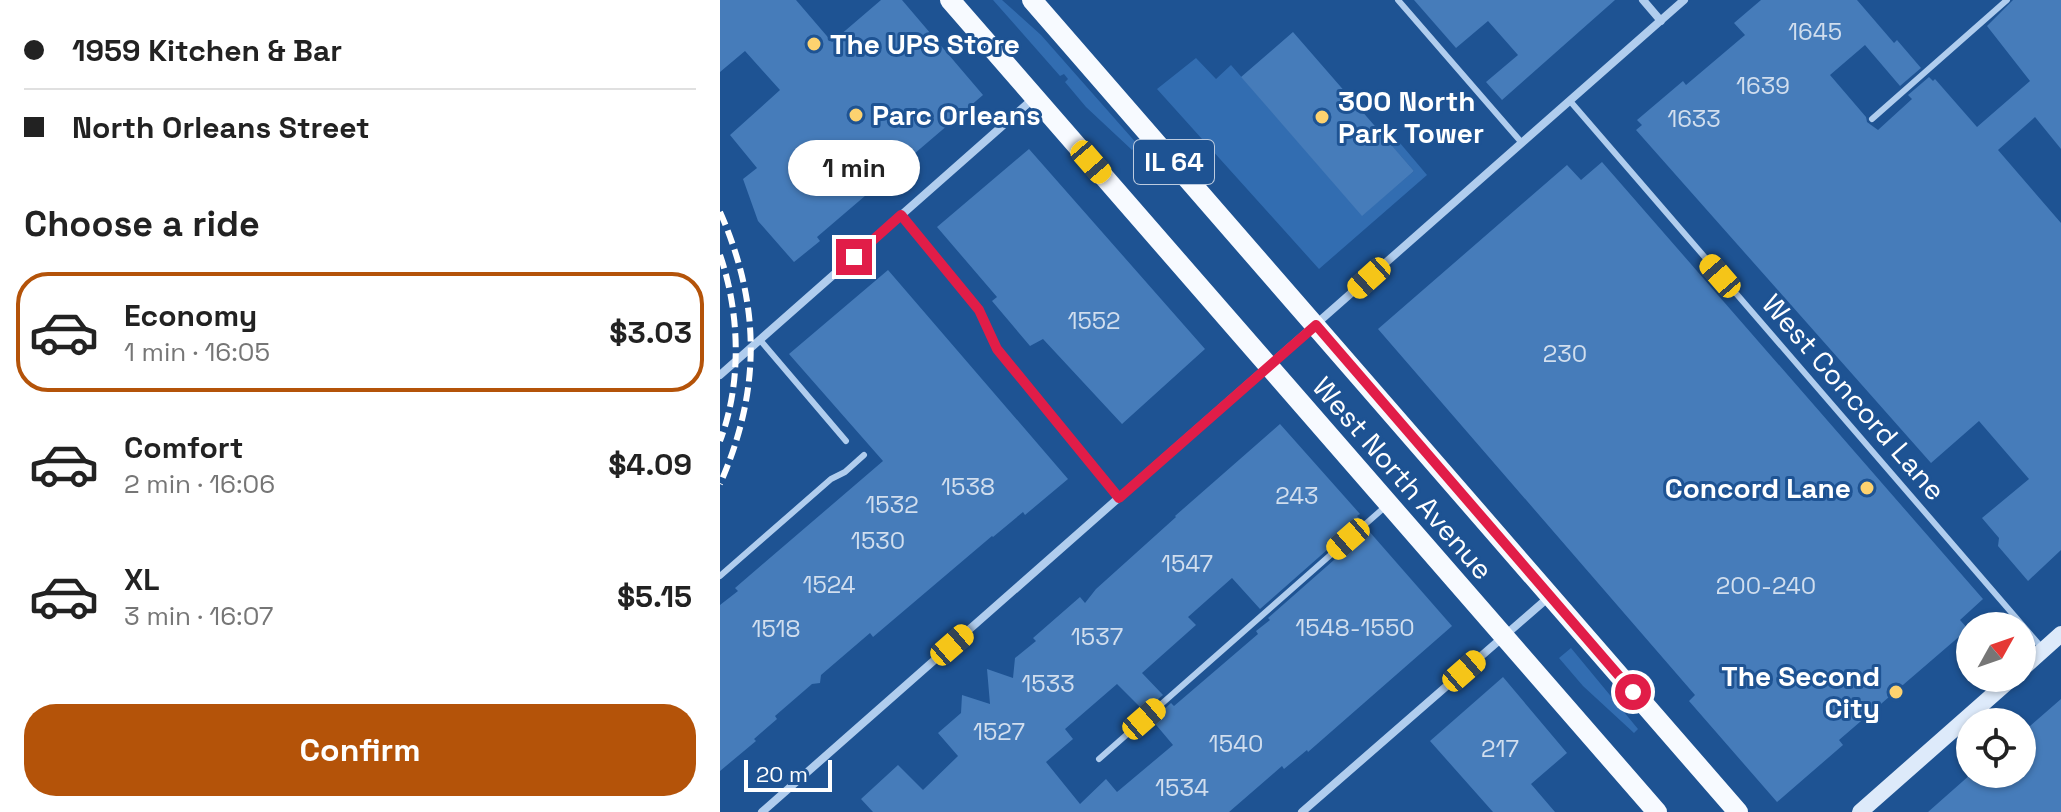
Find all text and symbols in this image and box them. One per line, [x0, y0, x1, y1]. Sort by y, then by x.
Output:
house number: 1645 [1788, 16, 1842, 47]
place label: The UPS Store [830, 26, 1020, 62]
text: 1959 Kitchen & Bar [72, 31, 342, 70]
marker: The UPS Store [805, 35, 823, 53]
house number: 1639 [1736, 70, 1790, 101]
place label: 300 North Park Tower [1338, 83, 1484, 151]
place label: Parc Orleans [872, 97, 1041, 133]
house number: 1633 [1667, 103, 1721, 134]
marker: Parc Orleans [847, 106, 865, 124]
text: North Orleans Street [72, 108, 370, 147]
marker: 300 North Park Tower [1313, 108, 1331, 126]
car [1066, 136, 1116, 188]
road number: IL 64 [1134, 140, 1214, 184]
callout: 1 min [788, 141, 920, 197]
text: 1 min [822, 151, 886, 185]
text: Choose a ride [24, 201, 260, 247]
route end [836, 239, 872, 275]
car [1695, 250, 1745, 302]
car [1343, 253, 1395, 303]
street label: West Concord Lane [1755, 287, 1953, 507]
icon: car [28, 296, 100, 368]
text: Economy [124, 296, 257, 335]
house number: 1552 [1067, 305, 1121, 336]
text: $3.03 [609, 313, 692, 352]
text: 1 min · 16:05 [124, 335, 270, 369]
house number: 230 [1543, 338, 1587, 369]
street label: West North Avenue [1305, 369, 1501, 587]
icon: car [28, 428, 100, 500]
text: Comfort [124, 428, 243, 467]
text: $4.09 [608, 445, 692, 484]
text: 2 min · 16:06 [124, 467, 275, 501]
house number: 1538 [941, 471, 995, 502]
place label: Concord Lane [1665, 471, 1851, 505]
marker: Concord Lane [1858, 479, 1876, 497]
house number: 243 [1275, 480, 1319, 511]
house number: 1532 [865, 489, 919, 520]
car [1322, 514, 1374, 564]
house number: 1530 [851, 525, 905, 556]
house number: 1547 [1161, 548, 1213, 579]
icon: car [28, 560, 100, 632]
text: XL [124, 560, 160, 599]
house number: 1524 [803, 569, 855, 600]
house number: 200-240 [1716, 570, 1816, 601]
text: $5.15 [617, 577, 692, 616]
text: 3 min · 16:07 [124, 599, 274, 633]
house number: 1548-1550 [1295, 612, 1415, 643]
north arrow [1956, 612, 2036, 692]
map controls [1956, 612, 2036, 788]
house number: 1518 [751, 613, 801, 644]
car [926, 620, 978, 670]
house number: 1537 [1071, 621, 1123, 652]
car [1438, 646, 1490, 696]
place label: The Second City [1721, 658, 1880, 726]
house number: 1533 [1021, 668, 1075, 699]
route start [1615, 674, 1651, 710]
marker: The Second City [1887, 683, 1905, 701]
car [1118, 694, 1170, 744]
button: Confirm [24, 704, 696, 796]
button: locate [1956, 708, 2036, 788]
house number: 1527 [973, 716, 1025, 747]
house number: 1540 [1209, 728, 1263, 759]
house number: 217 [1481, 733, 1519, 764]
scale bar [744, 756, 832, 792]
text: 20 m [756, 760, 808, 788]
house number: 1534 [1155, 772, 1209, 803]

